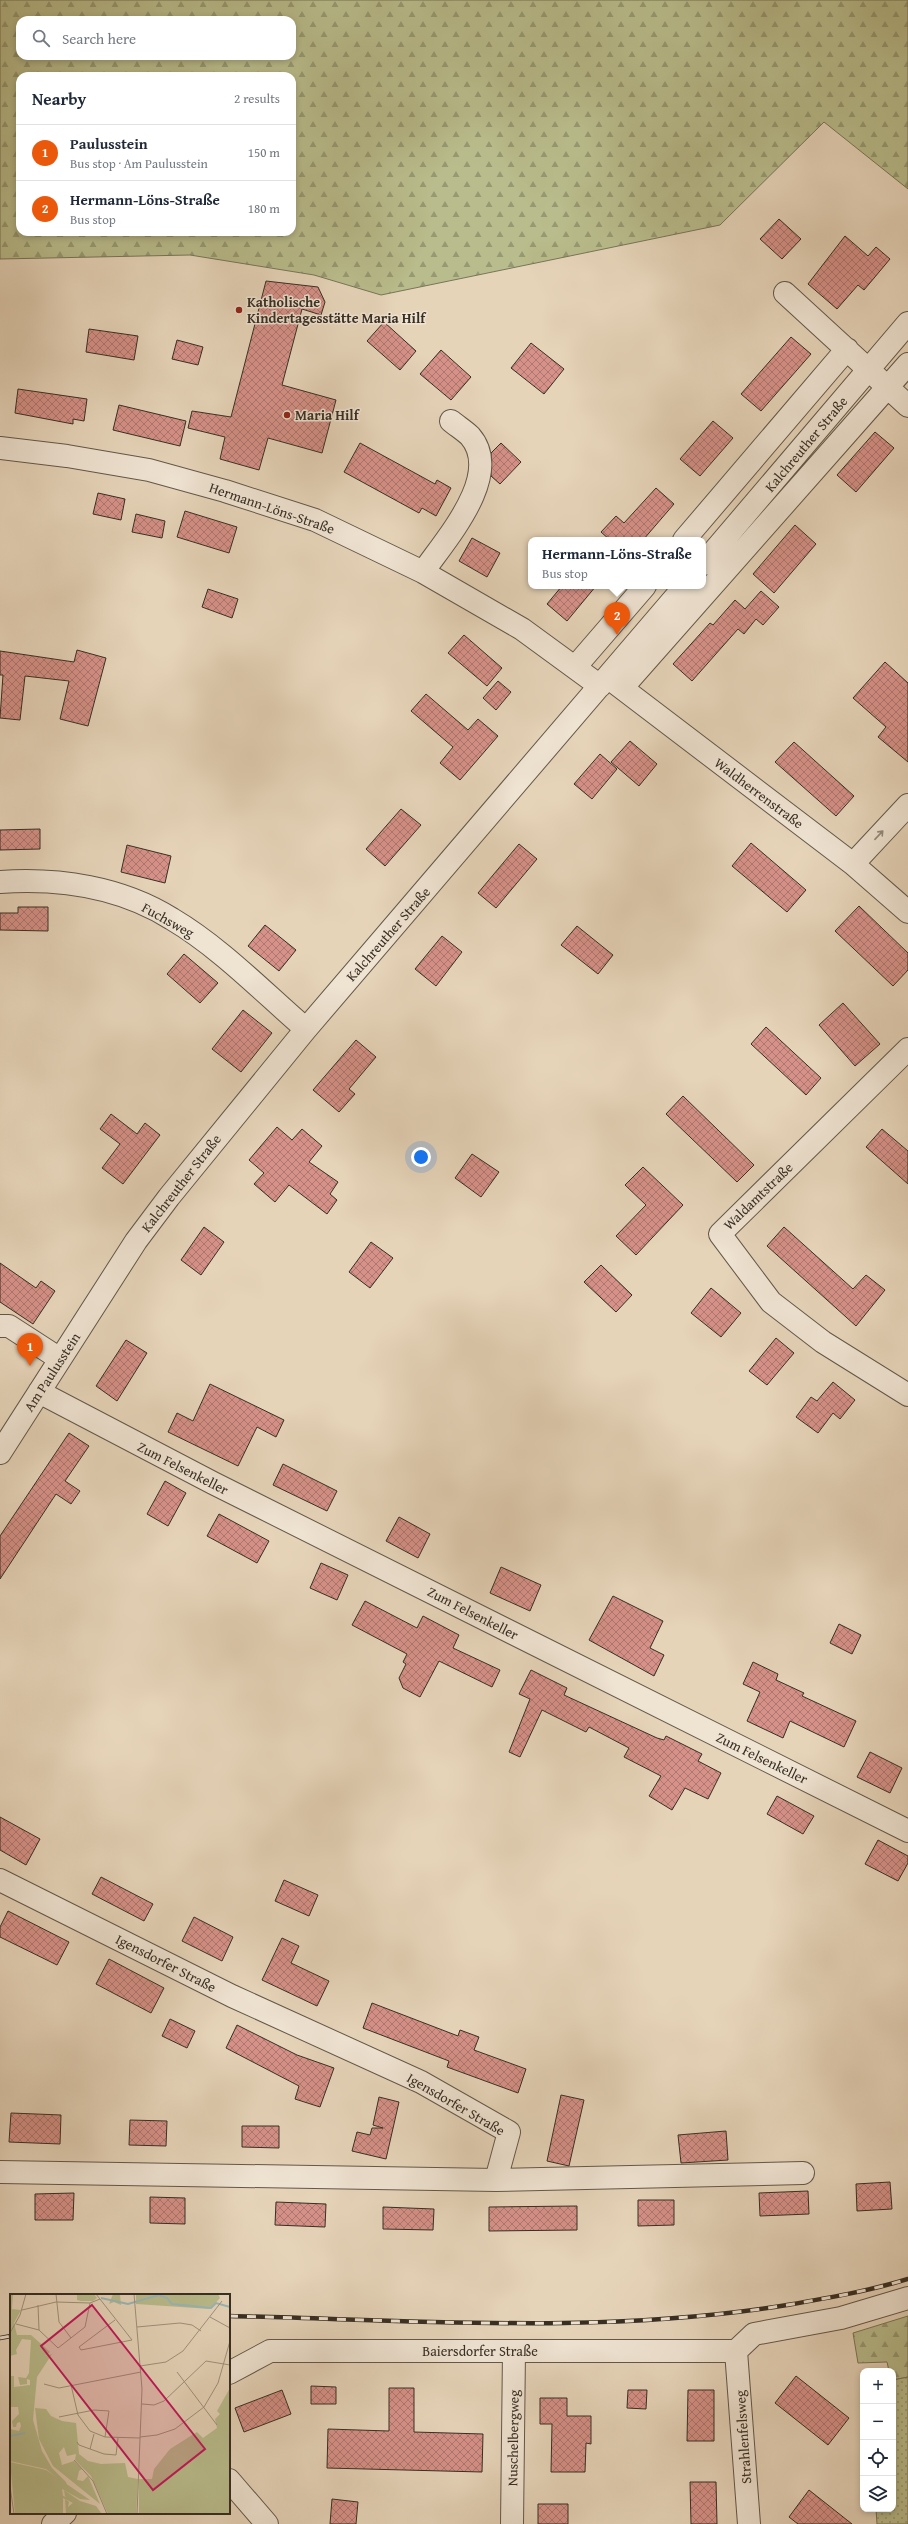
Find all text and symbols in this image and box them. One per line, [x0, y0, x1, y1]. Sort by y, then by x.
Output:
search box [16, 16, 296, 60]
icon: search [30, 27, 52, 49]
text: Search here [62, 28, 136, 49]
text: Nearby [32, 86, 86, 111]
text: 2 results [234, 89, 280, 108]
text: Paulusstein [70, 133, 148, 154]
text: 1 [42, 143, 48, 162]
text: 150 m [248, 143, 280, 162]
text: Bus stop · Am Paulusstein [70, 154, 208, 173]
text: Hermann-Löns-Straße [70, 189, 220, 210]
text: 2 [42, 199, 48, 218]
text: 180 m [248, 199, 280, 218]
text: Bus stop [70, 210, 116, 229]
place label: Katholische Kindertagesstätte Maria Hilf [247, 292, 427, 328]
marker: Katholische Kindertagesstätte Maria Hilf [234, 305, 244, 315]
street label: Kalchreuther Straße [760, 392, 852, 496]
place label: Maria Hilf [295, 405, 361, 425]
marker: Maria Hilf [282, 410, 292, 420]
street label: Hermann-Löns-Straße [207, 477, 338, 539]
popup [528, 537, 706, 589]
text: Hermann-Löns-Straße [542, 543, 692, 564]
text: Bus stop [542, 564, 588, 583]
pin: 2 [604, 602, 630, 635]
street label: Waldherrenstraße [710, 753, 808, 833]
one-way arrow [875, 830, 884, 841]
street label: Kalchreuther Straße [341, 882, 435, 986]
street label: Fuchsweg [138, 897, 198, 943]
street label: Kalchreuther Straße [136, 1129, 226, 1236]
your location [411, 1147, 431, 1167]
street label: Waldamtstraße [719, 1157, 798, 1234]
street label: Am Paulusstein [19, 1328, 85, 1415]
pin: 1 [17, 1333, 43, 1366]
street label: Zum Felsenkeller [134, 1436, 232, 1500]
street label: Zum Felsenkeller [424, 1581, 522, 1645]
street label: Zum Felsenkeller [713, 1727, 811, 1789]
street label: Igensdorfer Straße [112, 1929, 220, 1997]
street label: Igensdorfer Straße [403, 2068, 509, 2140]
inset map [10, 2294, 230, 2514]
street label: Baiersdorfer Straße [422, 2341, 538, 2361]
map controls [860, 2368, 896, 2512]
button: + [860, 2368, 896, 2404]
street label: Strahlenfelsweg [730, 2389, 756, 2485]
street label: Nuschelbergweg [502, 2390, 524, 2486]
button: − [860, 2404, 896, 2440]
button: locate [860, 2440, 896, 2476]
button: layers [860, 2476, 896, 2512]

